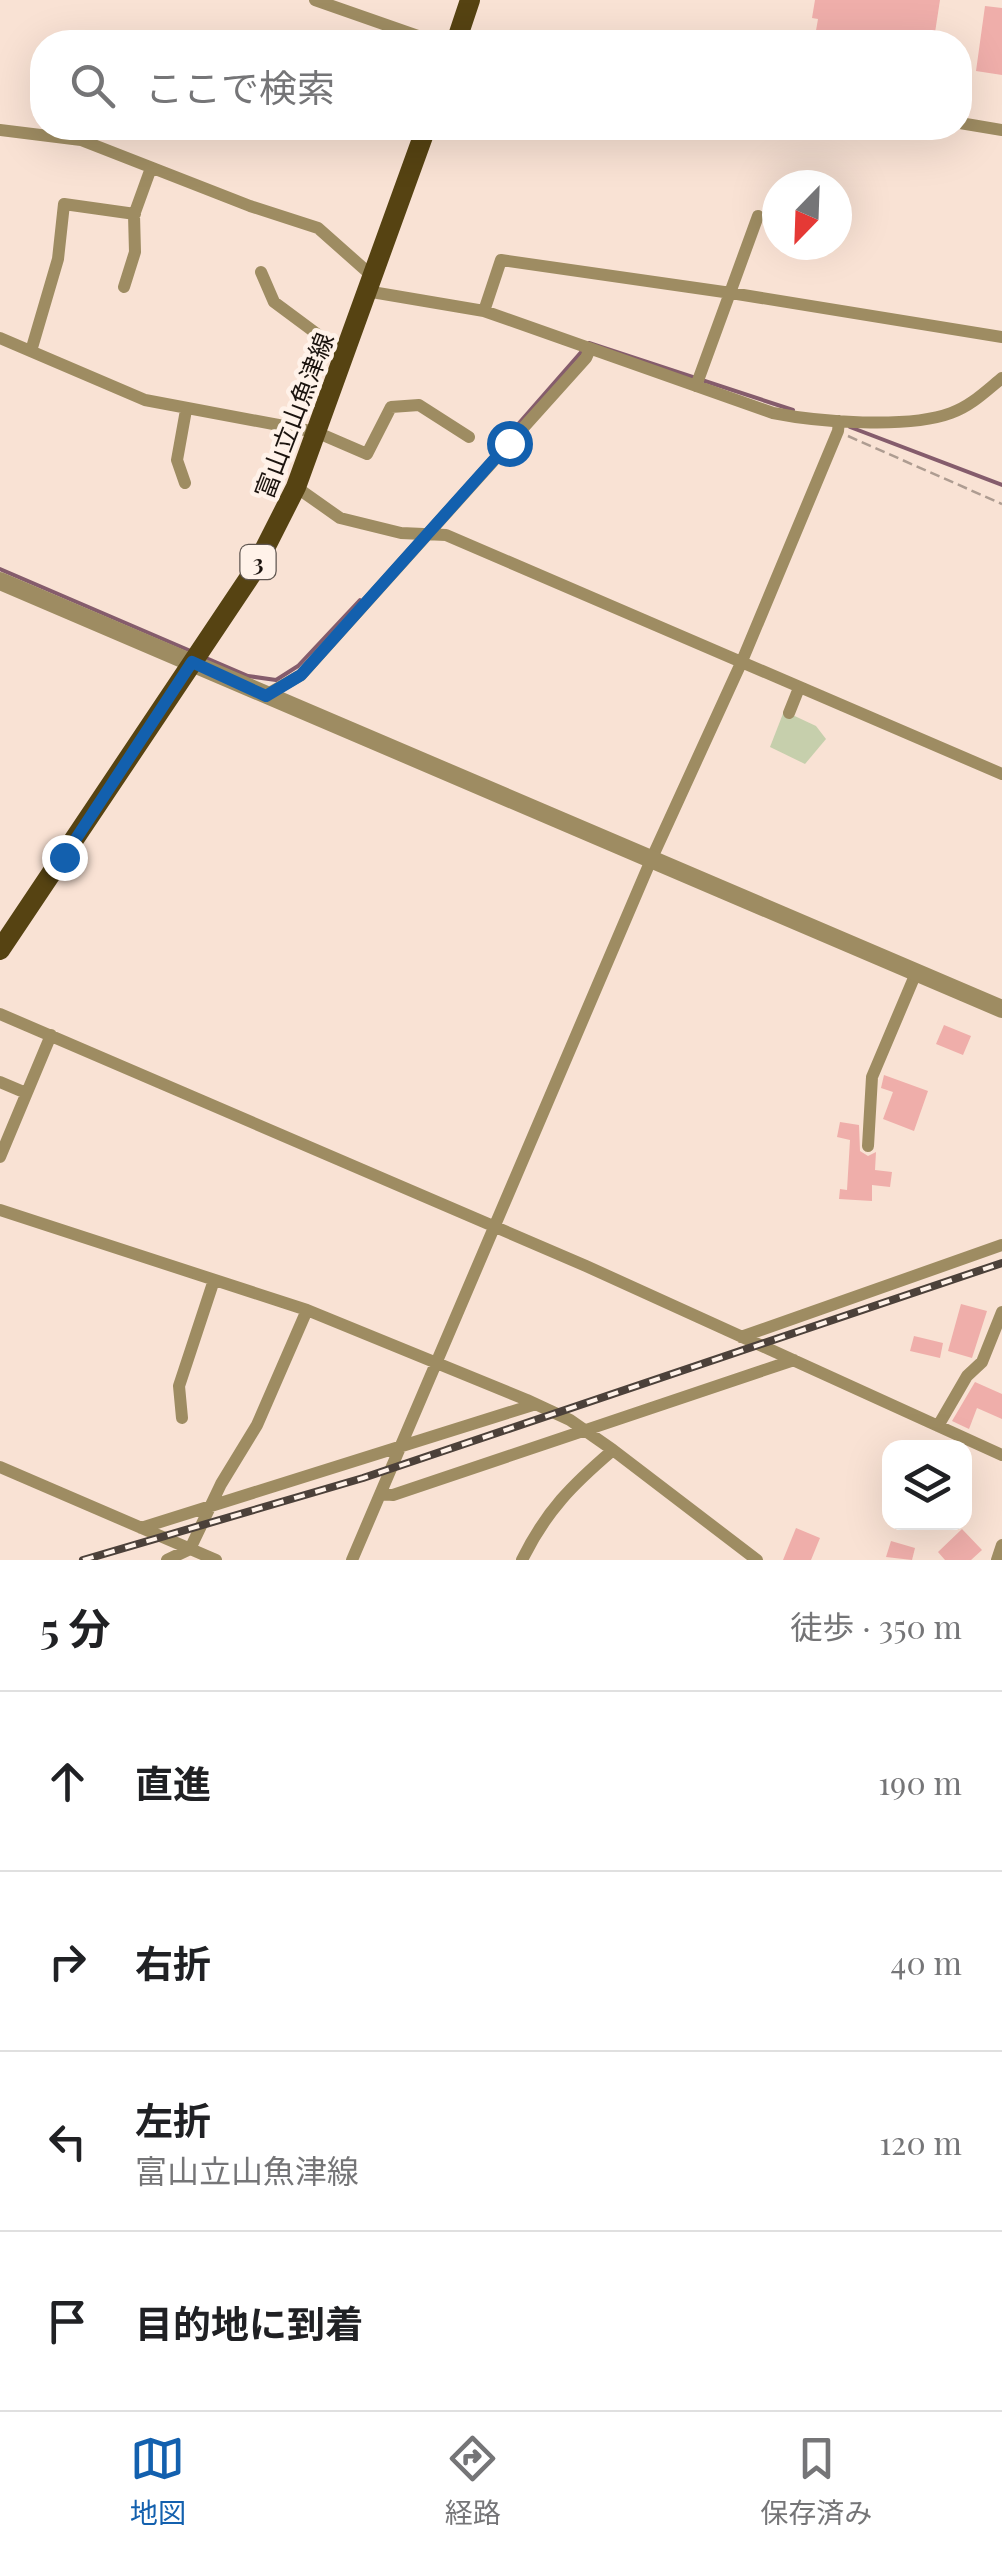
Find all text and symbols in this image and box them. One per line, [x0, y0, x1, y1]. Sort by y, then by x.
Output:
search box [30, 30, 972, 140]
icon: search [65, 58, 120, 113]
text: ここで検索 [145, 61, 335, 112]
north arrow [762, 170, 852, 260]
street label: 富山立山魚津線 [246, 327, 340, 503]
route start [487, 421, 533, 467]
road number: 3 [240, 545, 276, 579]
route end [42, 835, 88, 881]
map controls [882, 1440, 972, 1530]
button: layers [882, 1440, 972, 1530]
text: 5 分 [40, 1599, 110, 1655]
text: 徒歩 · 350 m [790, 1604, 962, 1647]
icon: ahead [40, 1754, 95, 1809]
text: 直進 [135, 1757, 211, 1808]
text: 190 m [878, 1760, 962, 1803]
icon: right [40, 1934, 95, 1989]
text: 右折 [135, 1937, 211, 1988]
text: 40 m [891, 1940, 962, 1983]
text: 左折 [135, 2094, 211, 2145]
icon: left [40, 2114, 95, 2169]
text: 120 m [879, 2120, 962, 2163]
text: 富山立山魚津線 [135, 2148, 359, 2191]
icon: arrive [40, 2294, 95, 2349]
text: 目的地に到着 [135, 2297, 363, 2348]
tab: 地図 [130, 2431, 186, 2531]
tab: 経路 [445, 2431, 501, 2531]
tab: 保存済み [760, 2431, 872, 2531]

